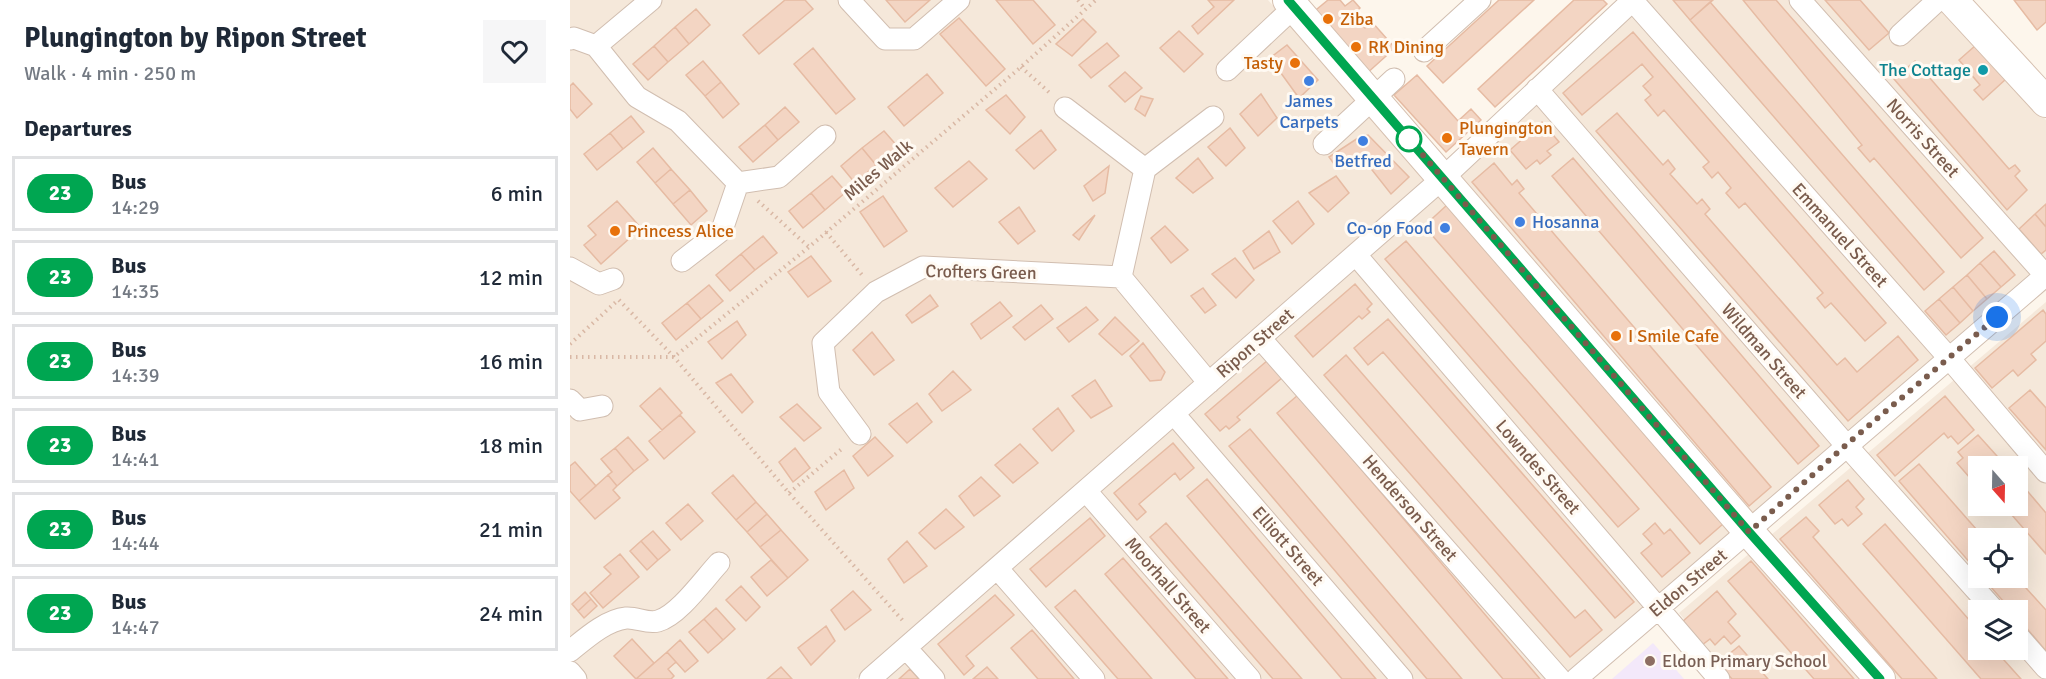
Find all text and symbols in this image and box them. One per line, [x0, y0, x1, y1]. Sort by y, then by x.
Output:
place label: Ziba [1340, 8, 1374, 30]
marker: Ziba [1321, 12, 1335, 26]
button: heart [483, 20, 546, 83]
text: Plungington by Ripon Street [24, 21, 366, 55]
place label: RK Dining [1368, 36, 1444, 58]
marker: RK Dining [1349, 40, 1363, 54]
place label: Tasty [1244, 52, 1284, 74]
marker: Tasty [1288, 56, 1302, 70]
place label: The Cottage [1879, 59, 1971, 81]
text: Walk · 4 min · 250 m [24, 61, 196, 86]
marker: The Cottage [1976, 63, 1990, 77]
marker: James Carpets [1302, 74, 1316, 88]
place label: James Carpets [1279, 90, 1339, 133]
street label: Norris Street [1882, 94, 1964, 182]
text: Departures [24, 115, 132, 142]
place label: Plungington Tavern [1459, 117, 1553, 160]
unlabelled marker [1396, 126, 1422, 152]
marker: Plungington Tavern [1440, 131, 1454, 145]
marker: Betfred [1356, 134, 1370, 148]
street label: Miles Walk [839, 135, 917, 205]
place label: Betfred [1334, 150, 1392, 172]
text: Bus [111, 168, 146, 195]
street label: Emmanuel Street [1787, 178, 1893, 292]
text: 23 [49, 180, 71, 206]
text: 6 min [491, 180, 543, 207]
text: 14:29 [111, 195, 160, 220]
place label: Hosanna [1532, 211, 1599, 233]
marker: Hosanna [1513, 215, 1527, 229]
place label: Co-op Food [1347, 217, 1433, 239]
place label: Princess Alice [627, 220, 734, 242]
marker: Co-op Food [1438, 221, 1452, 235]
marker: Princess Alice [608, 224, 622, 238]
text: Bus [111, 252, 146, 279]
street label: Crofters Green [925, 260, 1037, 284]
text: 23 [49, 264, 71, 290]
text: 12 min [479, 264, 543, 291]
text: 14:35 [111, 279, 160, 304]
street label: Wildman Street [1717, 299, 1811, 403]
your location [1982, 302, 2012, 332]
street label: Ripon Street [1212, 303, 1298, 383]
place label: I Smile Cafe [1628, 325, 1719, 347]
marker: I Smile Cafe [1609, 329, 1623, 343]
text: Bus [111, 336, 146, 363]
text: 23 [49, 348, 71, 374]
text: 16 min [479, 348, 543, 375]
text: 14:39 [111, 363, 160, 388]
street label: Lowndes Street [1491, 415, 1585, 519]
text: Bus [111, 420, 146, 447]
text: 23 [49, 432, 71, 458]
text: 18 min [479, 432, 543, 459]
text: 14:41 [111, 447, 160, 472]
street label: Henderson Street [1358, 450, 1462, 566]
north arrow [1968, 456, 2028, 516]
map controls [1968, 456, 2028, 660]
street label: Elliott Street [1248, 502, 1328, 590]
text: Bus [111, 504, 146, 531]
text: 23 [49, 516, 71, 542]
text: 21 min [479, 516, 543, 543]
button: locate [1968, 528, 2028, 588]
text: 14:44 [111, 531, 160, 556]
street label: Moorhall Street [1120, 532, 1216, 638]
street label: Eldon Street [1645, 544, 1731, 622]
text: Bus [111, 588, 146, 615]
text: 23 [49, 600, 71, 626]
text: 24 min [479, 600, 543, 627]
button: layers [1968, 600, 2028, 660]
text: 14:47 [111, 615, 160, 640]
place label: Eldon Primary School [1662, 650, 1827, 672]
marker: Eldon Primary School [1643, 654, 1657, 668]

